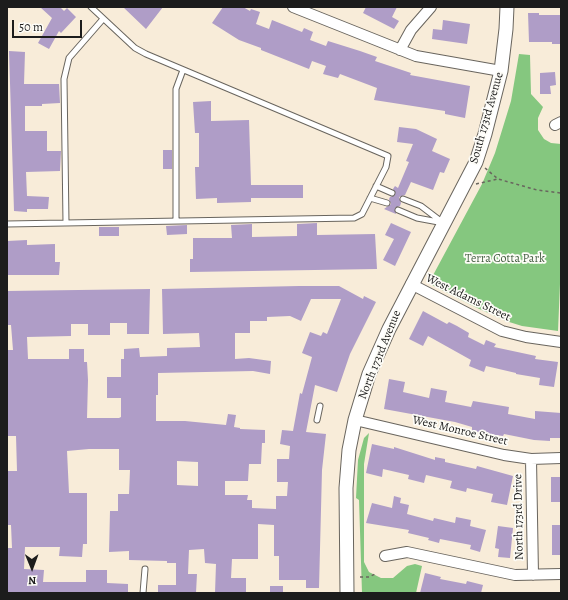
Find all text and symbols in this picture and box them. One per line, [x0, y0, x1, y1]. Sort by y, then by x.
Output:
scale bar [14, 12, 84, 38]
text: 50 m [19, 19, 43, 35]
street label: South 173rd Avenue [467, 71, 507, 165]
park label: Terra Cotta Park [465, 252, 545, 266]
street label: West Adams Street [423, 271, 513, 325]
street label: North 173rd Avenue [356, 308, 404, 402]
street label: West Monroe Street [411, 413, 509, 449]
street label: North 173rd Drive [511, 474, 527, 560]
north arrow [12, 548, 52, 588]
text: N [28, 573, 36, 588]

